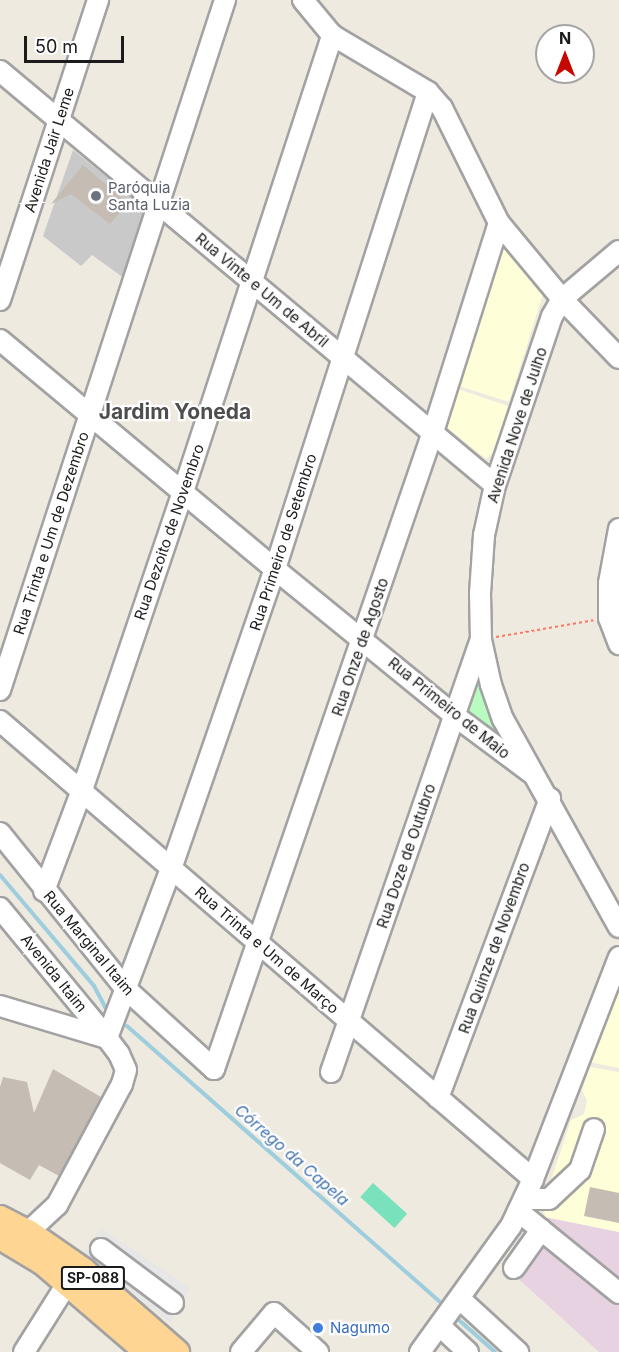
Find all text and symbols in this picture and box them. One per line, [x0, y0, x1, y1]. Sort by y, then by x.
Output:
scale bar [27, 24, 128, 62]
north arrow [535, 24, 595, 84]
text: N [559, 28, 571, 48]
text: 50 m [35, 36, 78, 57]
street label: Avenida Jair Leme [20, 85, 78, 215]
place label: Paróquia Santa Luzia [108, 178, 190, 213]
marker: Paróquia Santa Luzia [89, 189, 103, 203]
street label: Rua Vinte e Um de Abril [192, 229, 332, 351]
street label: Avenida Nove de Julho [483, 345, 551, 505]
district label: Jardim Yoneda [99, 399, 251, 425]
street label: Rua Trinta e Um de Dezembro [10, 429, 92, 637]
street label: Rua Dezoito de Novembro [130, 442, 208, 622]
street label: Rua Primeiro de Setembro [246, 451, 320, 633]
street label: Rua Onze de Agosto [328, 576, 392, 718]
street label: Rua Primeiro de Maio [385, 653, 513, 763]
street label: Rua Doze de Outubro [373, 781, 439, 931]
street label: Rua Quinze de Novembro [455, 860, 533, 1036]
street label: Rua Trinta e Um de Março [191, 883, 343, 1017]
street label: Rua Marginal Itaim [40, 887, 138, 999]
street label: Avenida Itaim [17, 930, 91, 1016]
water label: Córrego da Capela [231, 1100, 353, 1210]
road number: SP-088 [60, 1267, 126, 1289]
place label: Nagumo [330, 1319, 390, 1337]
marker: Nagumo [311, 1321, 325, 1335]

